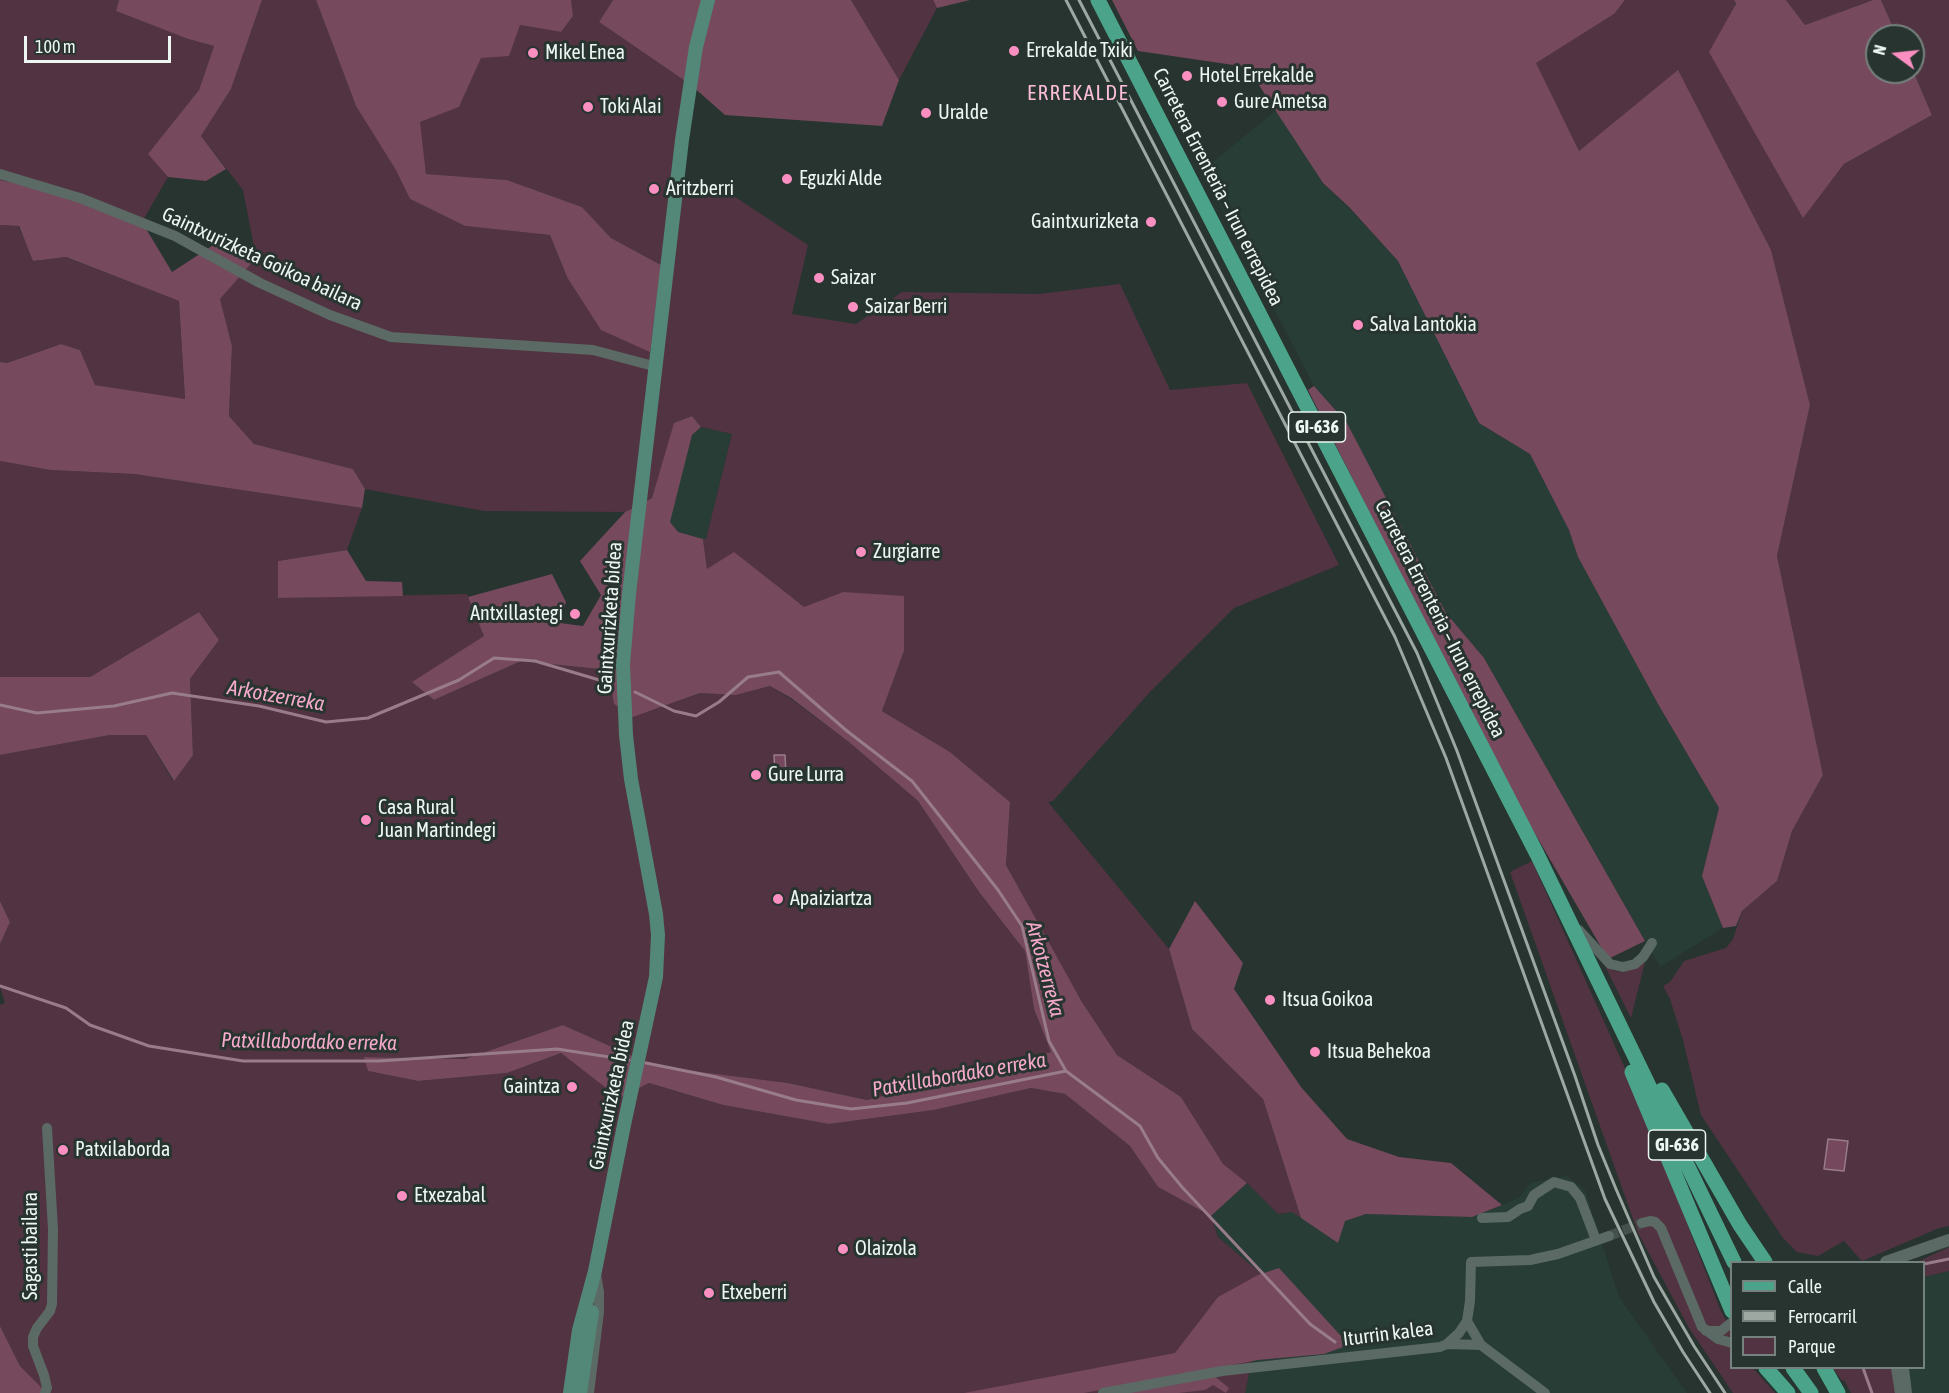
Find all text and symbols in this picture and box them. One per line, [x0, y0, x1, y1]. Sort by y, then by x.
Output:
scale bar [27, 24, 174, 62]
north arrow [1865, 24, 1925, 84]
text: 100 m [35, 36, 76, 57]
place label: Errekalde Txiki [1026, 39, 1133, 63]
place label: Mikel Enea [545, 41, 625, 65]
text: N [1870, 43, 1889, 57]
marker: Errekalde Txiki [1007, 44, 1021, 58]
marker: Mikel Enea [526, 46, 540, 60]
street label: Carretera Errenteria – Irun errepidea [1148, 64, 1288, 310]
place label: Hotel Errekalde [1199, 64, 1314, 88]
marker: Hotel Errekalde [1180, 69, 1194, 83]
district label: ERREKALDE [1027, 80, 1129, 106]
place label: Gure Ametsa [1234, 90, 1327, 114]
place label: Toki Alai [600, 95, 662, 119]
marker: Gure Ametsa [1215, 95, 1229, 109]
marker: Toki Alai [581, 100, 595, 114]
place label: Uralde [938, 101, 988, 125]
marker: Uralde [919, 106, 933, 120]
place label: Eguzki Alde [799, 167, 882, 191]
marker: Eguzki Alde [780, 172, 794, 186]
place label: Aritzberri [666, 177, 734, 201]
marker: Aritzberri [647, 182, 661, 196]
street label: Gaintxurizketa Goikoa bailara [158, 202, 366, 316]
place label: Gaintxurizketa [1031, 210, 1139, 234]
marker: Gaintxurizketa [1144, 215, 1158, 229]
place label: Saizar [831, 266, 876, 290]
marker: Saizar [812, 271, 826, 285]
place label: Saizar Berri [865, 295, 947, 319]
marker: Saizar Berri [846, 300, 860, 314]
place label: Salva Lantokia [1370, 313, 1477, 337]
marker: Salva Lantokia [1351, 318, 1365, 332]
road number: GI-636 [1288, 412, 1346, 442]
street label: Carretera Errenteria – Irun errepidea [1370, 496, 1510, 742]
place label: Zurgiarre [873, 540, 940, 564]
street label: Gaintxurizketa bidea [593, 541, 627, 695]
marker: Zurgiarre [854, 545, 868, 559]
place label: Antxillastegi [470, 602, 563, 626]
marker: Antxillastegi [568, 607, 582, 621]
water label: Arkotzerreka [226, 675, 326, 717]
place label: Gure Lurra [768, 763, 844, 787]
marker: Gure Lurra [749, 768, 763, 782]
place label: Casa Rural Juan Martindegi [378, 796, 496, 843]
marker: Casa Rural Juan Martindegi [359, 813, 373, 827]
place label: Apaiziartza [790, 887, 872, 911]
marker: Apaiziartza [771, 892, 785, 906]
water label: Arkotzerreka [1020, 918, 1070, 1020]
place label: Itsua Goikoa [1282, 988, 1373, 1012]
marker: Itsua Goikoa [1263, 993, 1277, 1007]
street label: Gaintxurizketa bidea [584, 1018, 640, 1172]
water label: Patxillabordako erreka [221, 1028, 397, 1056]
place label: Itsua Behekoa [1327, 1040, 1431, 1064]
marker: Itsua Behekoa [1308, 1045, 1322, 1059]
water label: Patxillabordako erreka [870, 1047, 1048, 1103]
place label: Gaintza [504, 1075, 560, 1099]
marker: Gaintza [565, 1080, 579, 1094]
road number: GI-636 [1648, 1130, 1706, 1160]
place label: Patxilaborda [75, 1138, 170, 1162]
marker: Patxilaborda [56, 1143, 70, 1157]
place label: Etxezabal [414, 1184, 486, 1208]
marker: Etxezabal [395, 1189, 409, 1203]
street label: Sagasti bailara [19, 1192, 43, 1300]
place label: Olaizola [855, 1237, 917, 1261]
marker: Olaizola [836, 1242, 850, 1256]
legend [1730, 1261, 1925, 1369]
text: Calle [1788, 1276, 1822, 1297]
place label: Etxeberri [721, 1281, 787, 1305]
marker: Etxeberri [702, 1286, 716, 1300]
text: Ferrocarril [1788, 1306, 1857, 1327]
street label: Iturrin kalea [1341, 1317, 1435, 1351]
text: Parque [1788, 1336, 1836, 1357]

